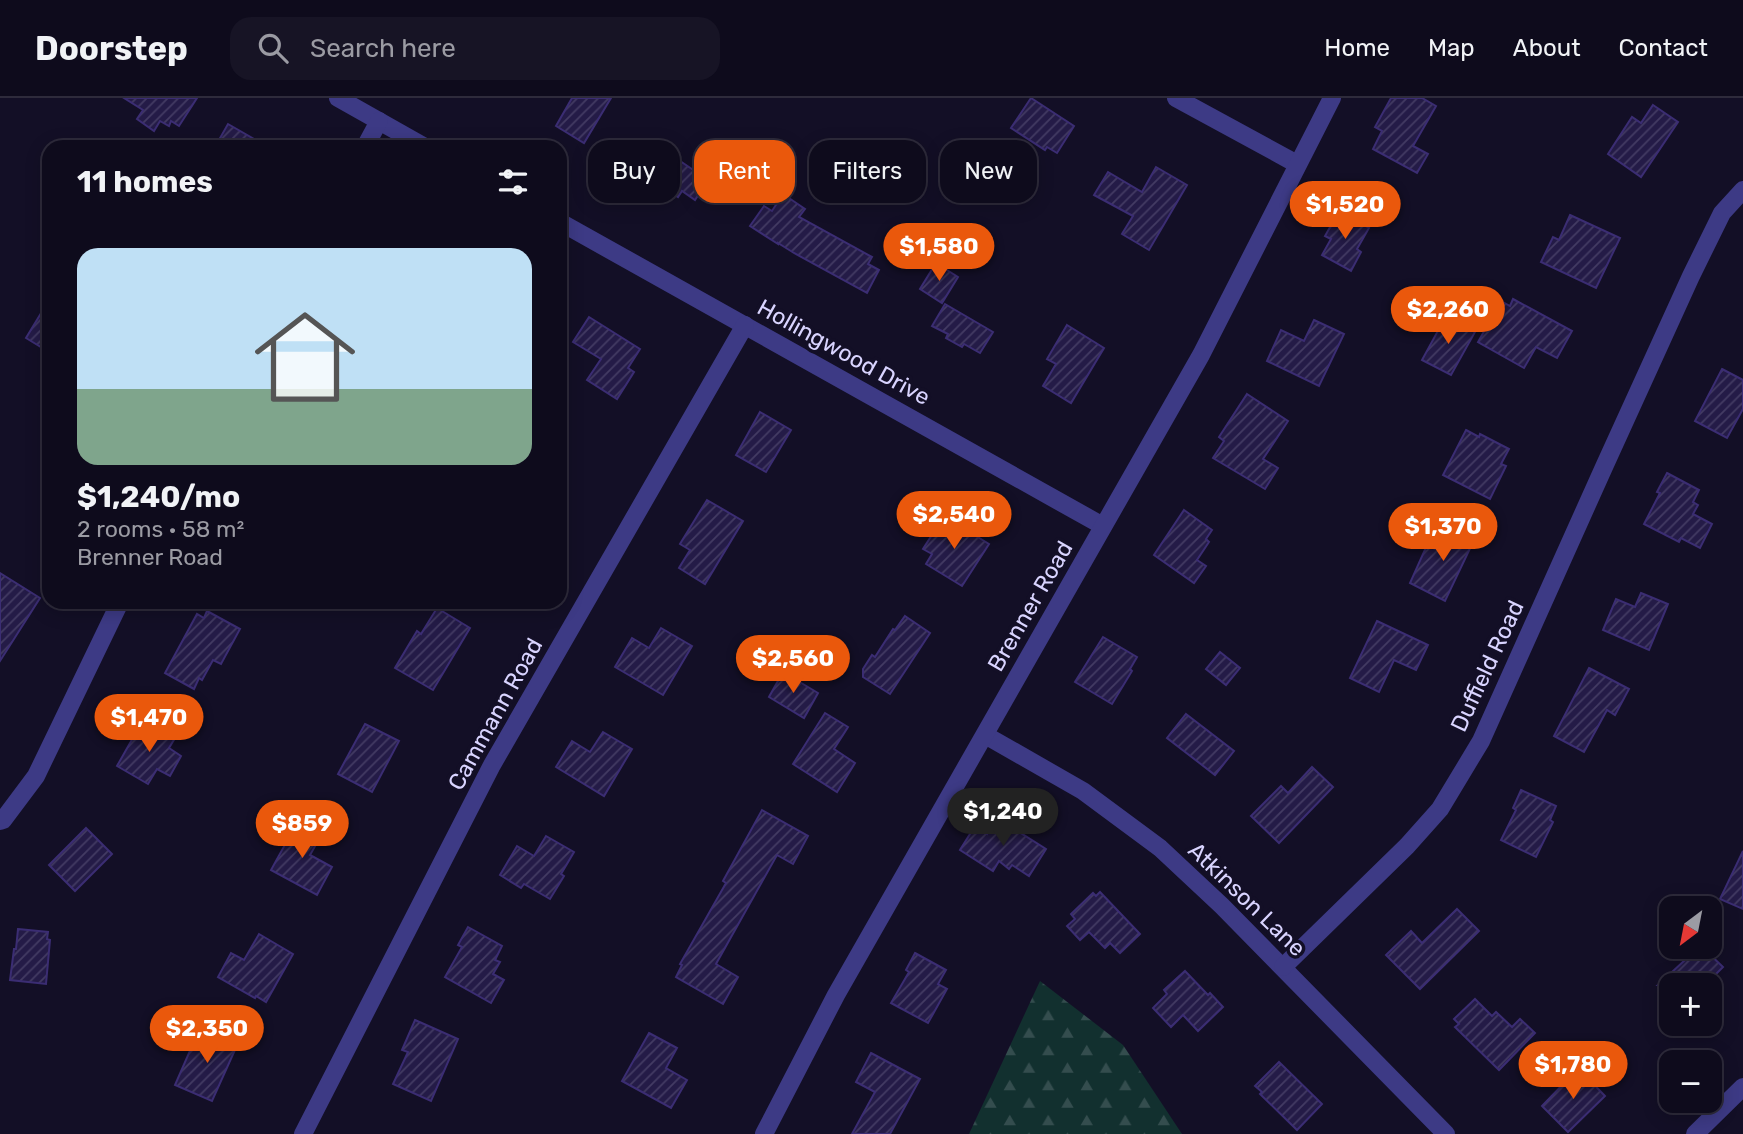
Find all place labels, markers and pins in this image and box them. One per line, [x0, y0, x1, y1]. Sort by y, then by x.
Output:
pin: $1,520 [1288, 181, 1402, 241]
pin: $1,580 [882, 223, 996, 283]
pin: $2,260 [1391, 286, 1505, 346]
pin: $2,540 [897, 491, 1011, 551]
pin: $1,370 [1386, 504, 1500, 563]
pin: $2,560 [736, 636, 850, 695]
pin: $1,470 [92, 694, 206, 754]
pin: $1,240 [946, 788, 1060, 848]
pin: $859 [261, 800, 343, 860]
pin: $2,350 [150, 1006, 264, 1065]
pin: $1,780 [1516, 1042, 1630, 1101]

